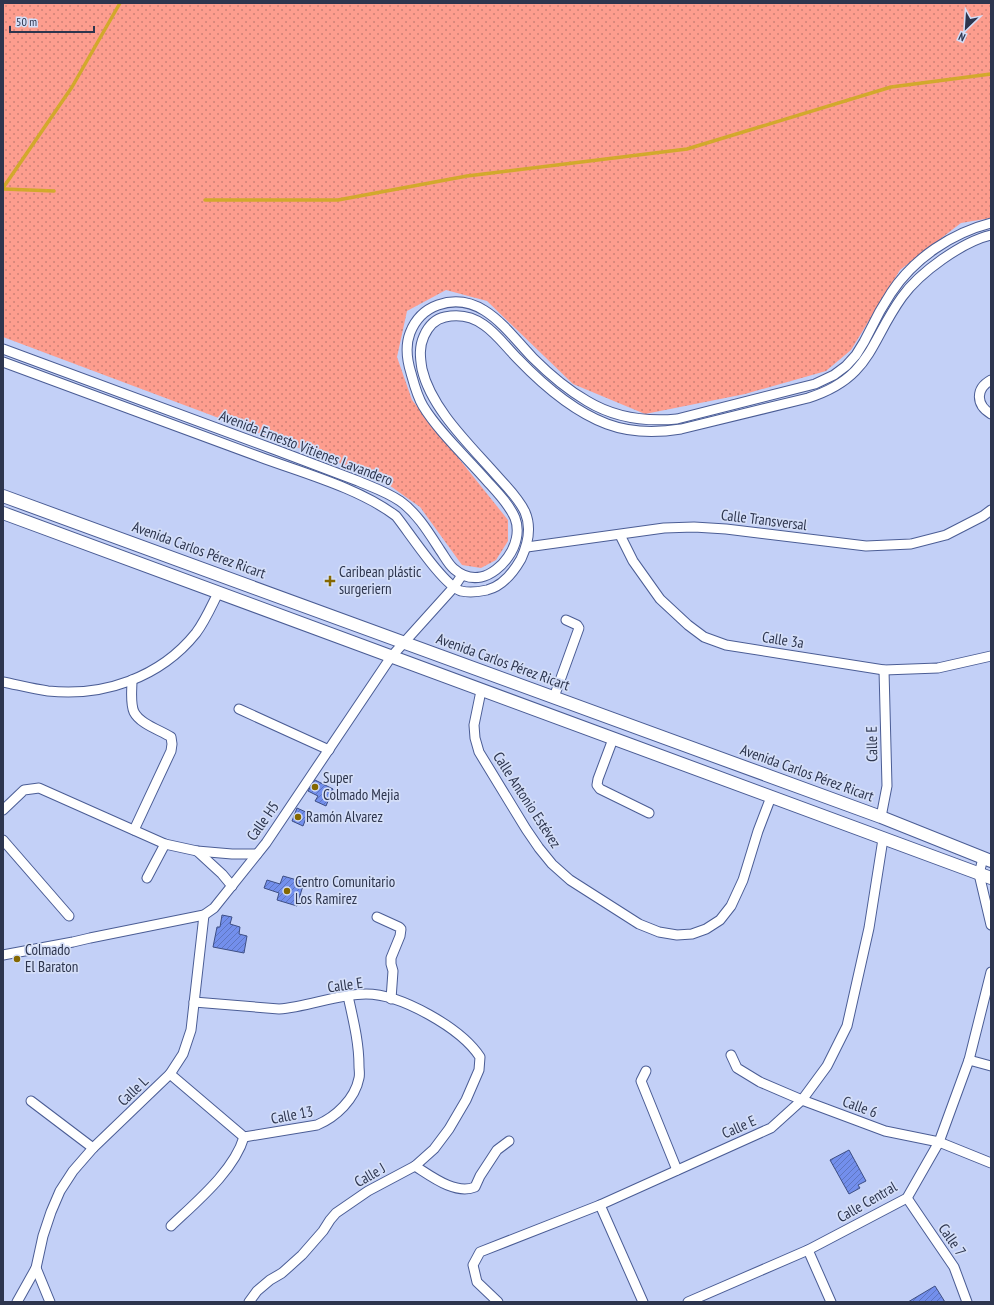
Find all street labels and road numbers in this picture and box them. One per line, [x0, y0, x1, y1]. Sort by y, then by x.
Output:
street label: Avenida Ernesto Vitienes Lavandero [217, 406, 396, 489]
street label: Calle Transversal [720, 505, 809, 534]
street label: Avenida Carlos Pérez Ricart [130, 517, 268, 582]
street label: Calle 3a [761, 627, 805, 652]
street label: Avenida Carlos Pérez Ricart [434, 629, 572, 694]
street label: Calle E [862, 726, 881, 762]
street label: Avenida Carlos Pérez Ricart [738, 740, 876, 805]
street label: Calle Antonio Estévez [489, 748, 566, 851]
street label: Calle H5 [242, 797, 283, 844]
street label: Calle E [326, 973, 364, 996]
street label: Calle L [113, 1071, 152, 1110]
street label: Calle 6 [840, 1091, 880, 1122]
street label: Calle 13 [269, 1101, 315, 1128]
street label: Calle E [719, 1111, 759, 1142]
street label: Calle J [351, 1158, 389, 1191]
street label: Calle Central [833, 1177, 901, 1226]
street label: Calle 7 [934, 1220, 970, 1260]

